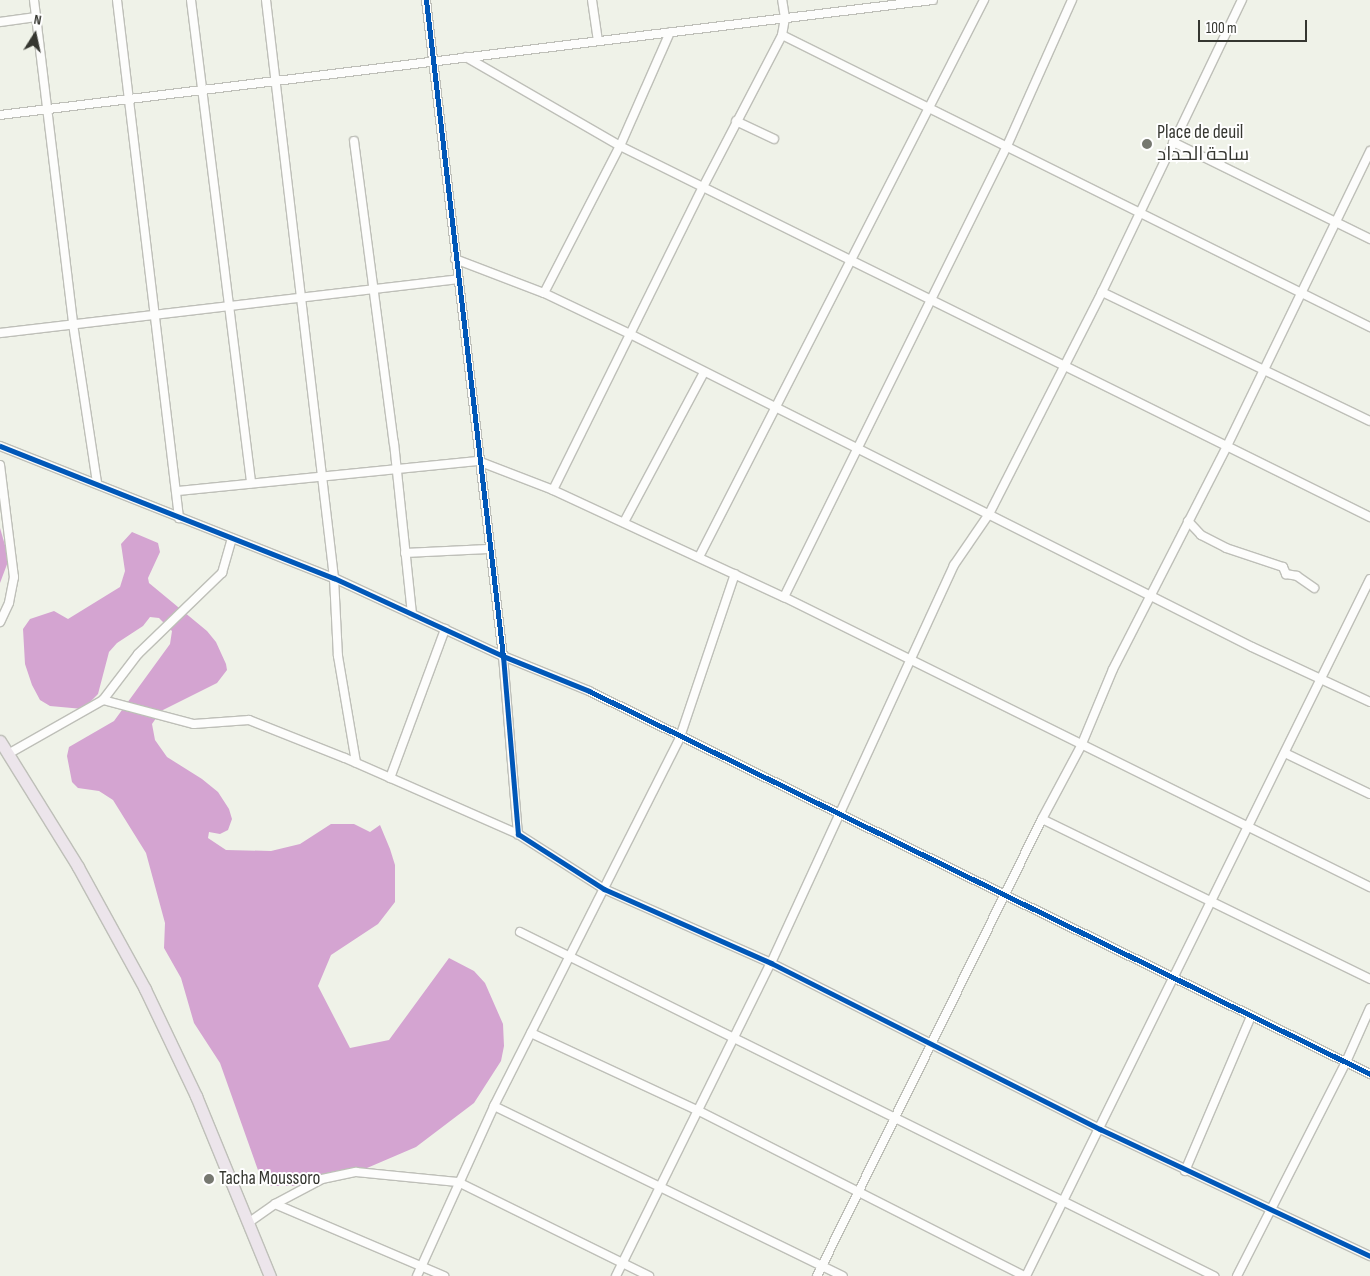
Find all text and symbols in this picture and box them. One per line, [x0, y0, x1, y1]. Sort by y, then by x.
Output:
north arrow [10, 10, 60, 60]
scale bar [1200, 10, 1309, 42]
text: N [33, 11, 43, 29]
text: 100 m [1206, 19, 1237, 38]
place label: Place de deuil ساحة الحداد [1157, 122, 1249, 166]
marker: Place de deuil ساحة الحداد [1141, 138, 1153, 150]
place label: Tacha Moussoro [219, 1168, 320, 1190]
marker: Tacha Moussoro [203, 1173, 215, 1185]

